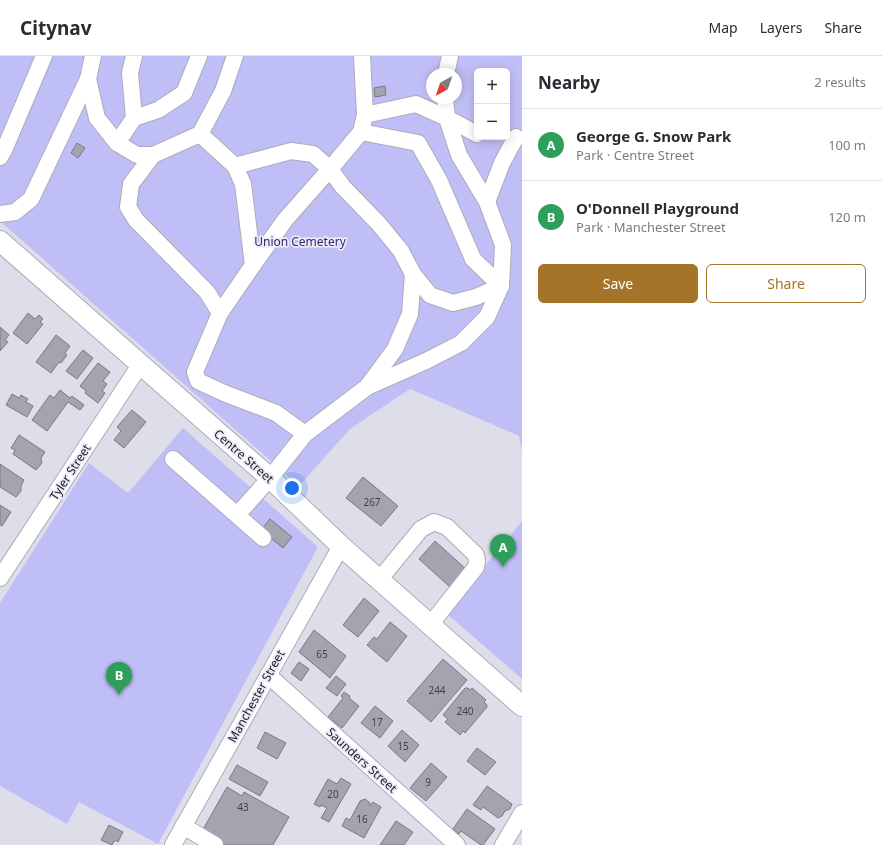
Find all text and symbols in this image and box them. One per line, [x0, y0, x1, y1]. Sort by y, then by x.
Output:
text: Citynav [20, 15, 92, 41]
text: Map [709, 18, 738, 37]
text: Layers [760, 18, 802, 37]
text: Share [824, 18, 862, 37]
north arrow [426, 68, 462, 104]
map controls [474, 68, 510, 140]
button: + [474, 68, 510, 104]
text: Nearby [538, 71, 600, 94]
text: 2 results [814, 73, 866, 91]
button: − [474, 104, 510, 140]
text: George G. Snow Park [576, 126, 731, 146]
text: A [547, 136, 556, 154]
text: 100 m [828, 136, 866, 154]
text: Park · Centre Street [576, 146, 694, 164]
text: O'Donnell Playground [576, 198, 739, 218]
text: B [547, 208, 555, 226]
text: 120 m [828, 208, 866, 226]
text: Park · Manchester Street [576, 218, 726, 236]
park label: Union Cemetery [254, 233, 347, 250]
button: Save [538, 264, 698, 303]
button: Share [706, 264, 866, 303]
street label: Centre Street [210, 425, 278, 487]
street label: Tyler Street [45, 440, 95, 503]
your location [282, 478, 302, 498]
house number: 267 [363, 495, 381, 509]
pin: A [490, 534, 516, 567]
street label: Manchester Street [223, 646, 289, 745]
house number: 65 [316, 647, 328, 661]
pin: B [106, 662, 132, 695]
house number: 244 [428, 683, 446, 697]
house number: 240 [456, 704, 474, 718]
house number: 17 [371, 715, 383, 729]
street label: Saunders Street [323, 724, 401, 797]
house number: 15 [397, 739, 409, 753]
house number: 9 [425, 775, 431, 789]
house number: 20 [327, 787, 339, 801]
house number: 43 [237, 800, 249, 814]
house number: 16 [356, 812, 368, 826]

